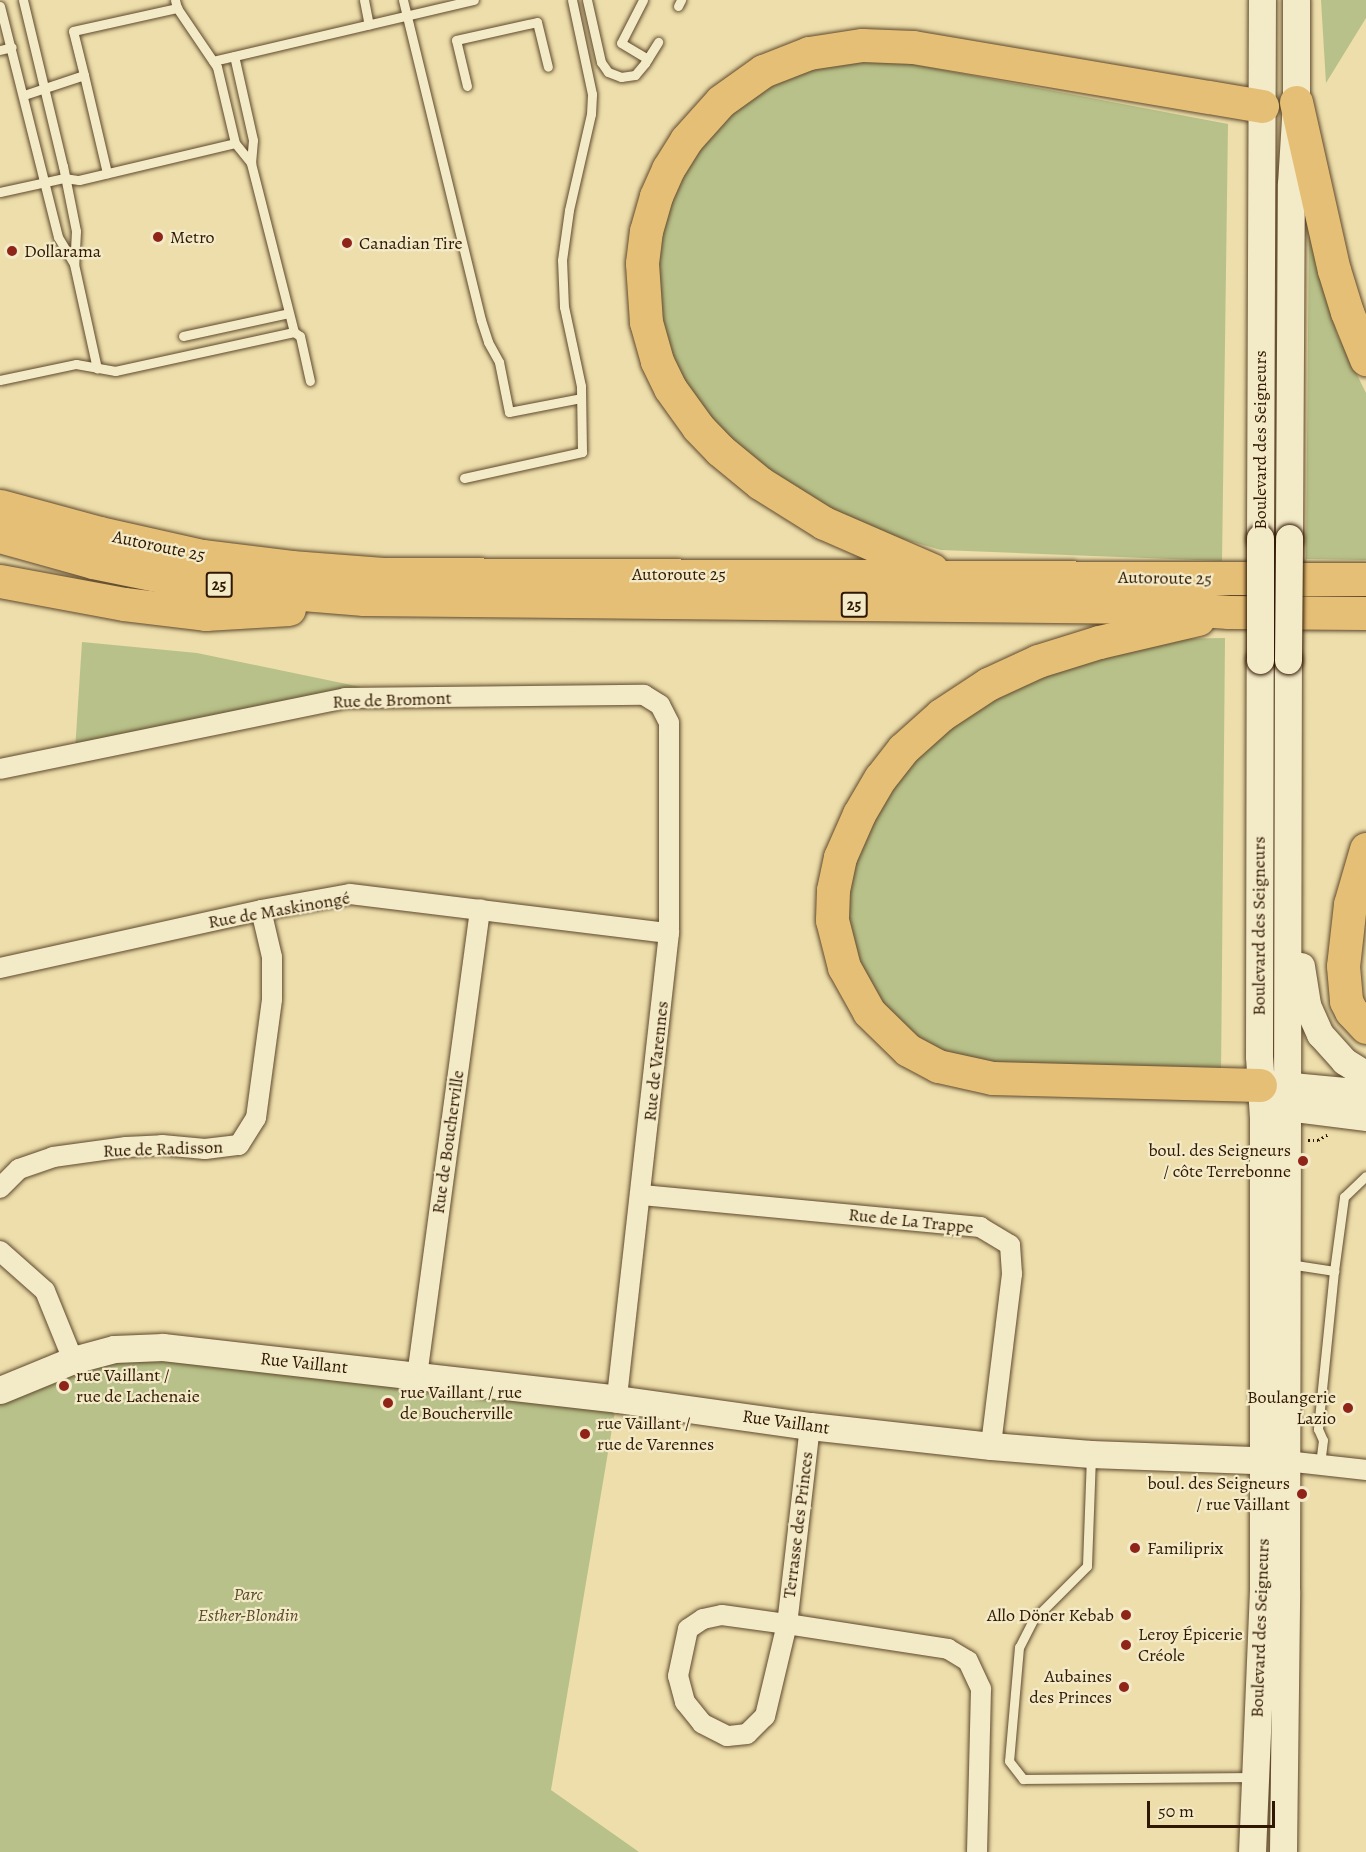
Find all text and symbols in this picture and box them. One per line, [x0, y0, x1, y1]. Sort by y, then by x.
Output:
place label: Metro [170, 226, 215, 248]
marker: Metro [151, 230, 165, 244]
place label: Canadian Tire [359, 232, 463, 254]
marker: Canadian Tire [340, 236, 354, 250]
place label: Dollarama [24, 240, 101, 262]
marker: Dollarama [5, 244, 19, 258]
street label: Boulevard des Seigneurs [1249, 350, 1271, 530]
street label: Autoroute 25 [111, 526, 207, 566]
street label: Autoroute 25 [632, 563, 726, 585]
street label: Autoroute 25 [1118, 566, 1212, 590]
road number: 25 [206, 572, 232, 598]
road number: 25 [840, 592, 868, 618]
street label: Rue de Bromont [332, 687, 452, 713]
street label: Boulevard des Seigneurs [1248, 836, 1270, 1016]
street label: Rue de Maskinongé [206, 887, 352, 933]
street label: Rue de Varennes [639, 1000, 673, 1122]
street label: Rue de Boucherville [427, 1069, 469, 1215]
street label: Rue de Radisson [103, 1136, 223, 1162]
place label: boul. des Seigneurs / côte Terrebonne [1148, 1140, 1291, 1182]
marker: boul. des Seigneurs / côte Terrebonne [1296, 1154, 1310, 1168]
street label: Rue de La Trappe [847, 1204, 975, 1238]
street label: Rue Vaillant [259, 1348, 349, 1378]
place label: rue Vaillant / rue de Lachenaie [76, 1365, 200, 1408]
marker: rue Vaillant / rue de Lachenaie [57, 1379, 71, 1393]
place label: rue Vaillant / rue de Boucherville [400, 1382, 522, 1424]
place label: Boulangerie Lazio [1247, 1387, 1336, 1430]
marker: rue Vaillant / rue de Boucherville [381, 1396, 395, 1410]
marker: Boulangerie Lazio [1341, 1401, 1355, 1415]
street label: Rue Vaillant [741, 1405, 831, 1439]
place label: rue Vaillant / rue de Varennes [597, 1413, 714, 1456]
marker: rue Vaillant / rue de Varennes [578, 1427, 592, 1441]
street label: Terrasse des Princes [778, 1450, 818, 1600]
place label: boul. des Seigneurs / rue Vaillant [1147, 1473, 1290, 1516]
marker: boul. des Seigneurs / rue Vaillant [1295, 1487, 1309, 1501]
place label: Familiprix [1147, 1537, 1223, 1559]
street label: Boulevard des Seigneurs [1246, 1538, 1274, 1718]
marker: Familiprix [1128, 1541, 1142, 1555]
park label: Parc Esther-Blondin [198, 1584, 298, 1626]
place label: Allo Döner Kebab [987, 1604, 1114, 1626]
marker: Allo Döner Kebab [1119, 1608, 1133, 1622]
place label: Leroy Épicerie Créole [1138, 1624, 1243, 1666]
marker: Leroy Épicerie Créole [1119, 1638, 1133, 1652]
place label: Aubaines des Princes [1029, 1666, 1112, 1708]
marker: Aubaines des Princes [1117, 1680, 1131, 1694]
scale bar [1150, 1789, 1278, 1827]
text: 50 m [1158, 1799, 1194, 1823]

